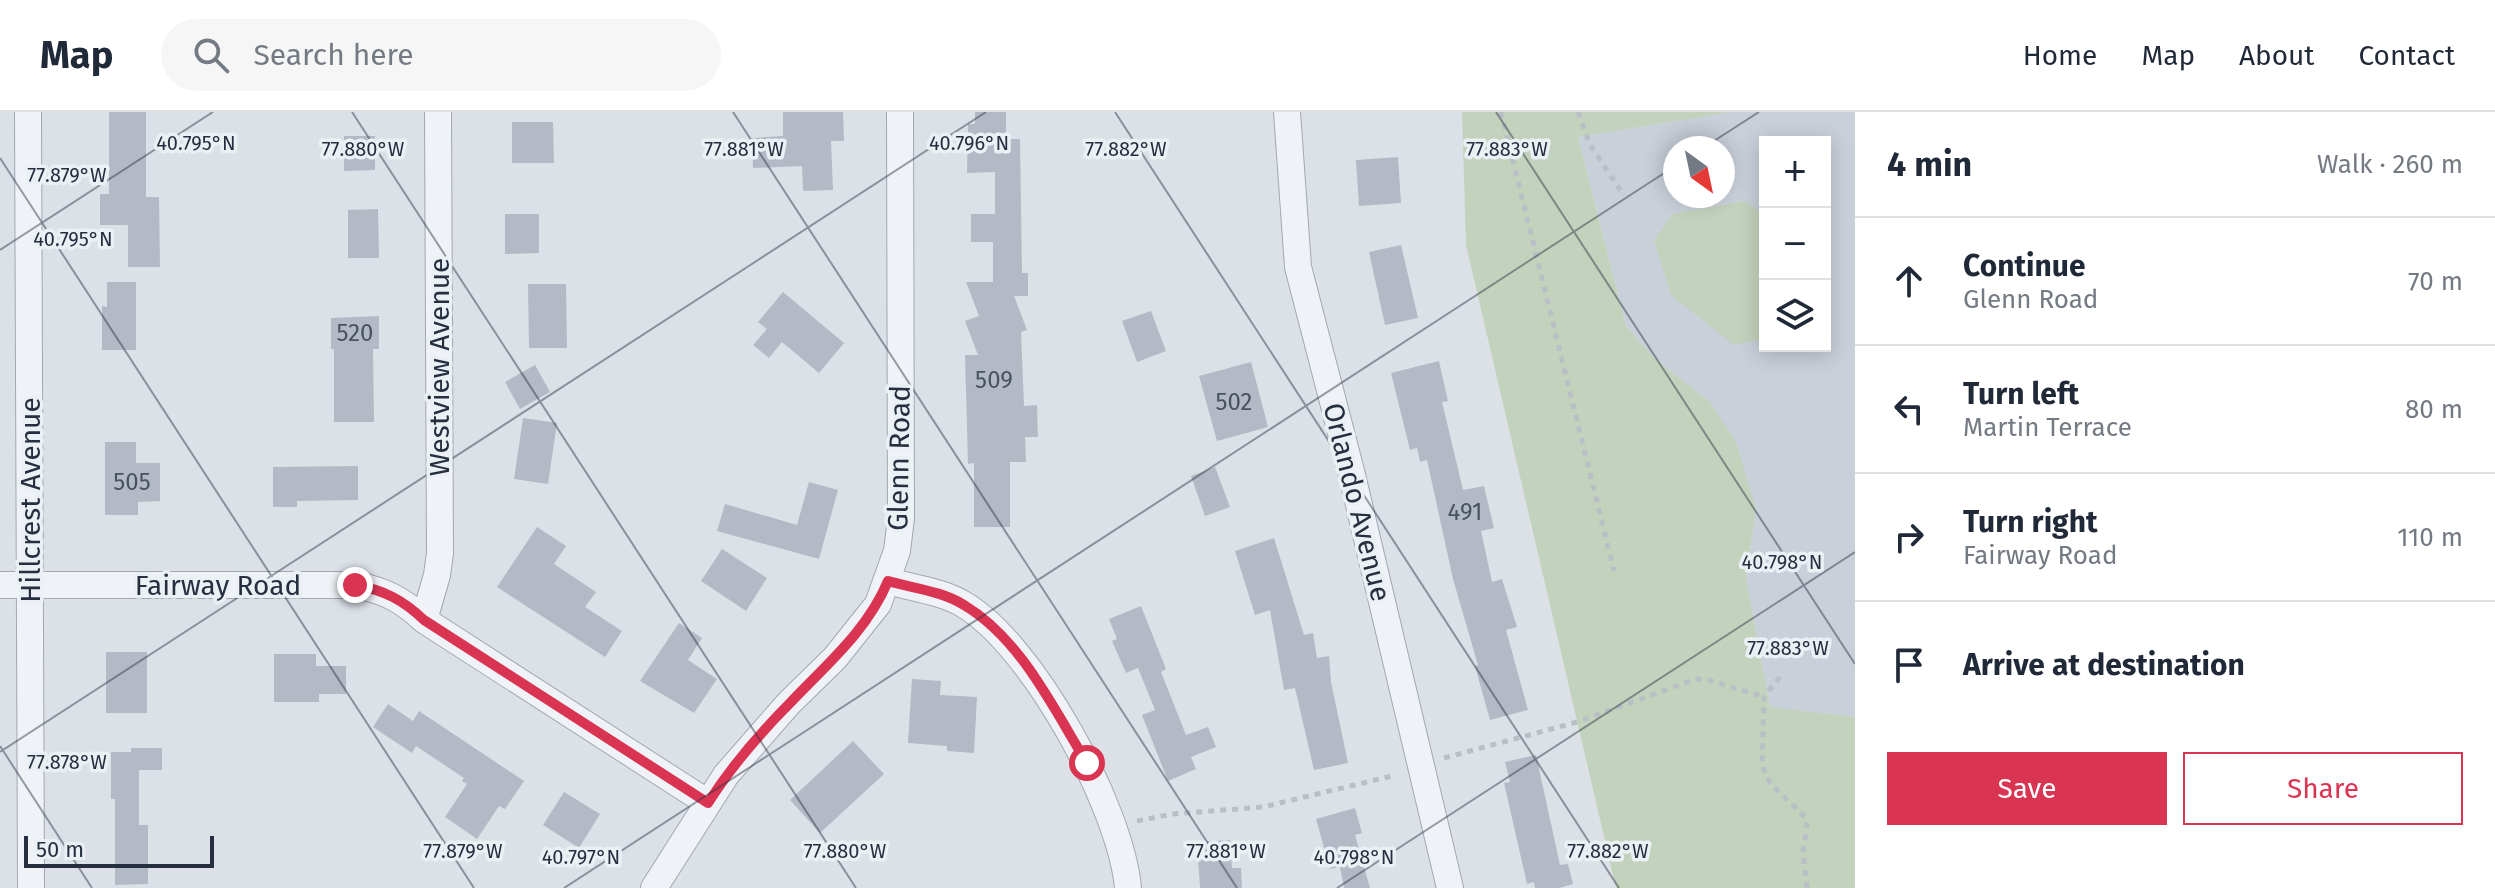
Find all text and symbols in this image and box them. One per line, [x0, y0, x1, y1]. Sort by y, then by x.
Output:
search box [161, 19, 721, 91]
text: Map [40, 32, 113, 78]
icon: search [189, 33, 233, 77]
text: Search here [253, 37, 414, 73]
text: Home [2023, 39, 2097, 72]
text: Map [2141, 39, 2195, 72]
text: About [2239, 39, 2314, 72]
text: Contact [2358, 39, 2455, 72]
text: 40.795°N [156, 131, 236, 155]
text: 40.796°N [929, 131, 1009, 155]
north arrow [1663, 136, 1735, 208]
map controls [1759, 136, 1831, 352]
button: + [1759, 136, 1831, 208]
text: 77.880°W [322, 137, 405, 161]
text: 77.881°W [704, 137, 784, 161]
text: 77.882°W [1085, 137, 1167, 161]
text: 77.883°W [1466, 137, 1548, 161]
text: 4 min [1887, 144, 1972, 185]
text: Walk · 260 m [2317, 149, 2463, 180]
text: 77.879°W [27, 163, 107, 187]
button: − [1759, 208, 1831, 280]
text: 40.795°N [33, 227, 113, 251]
text: Continue [1963, 248, 2086, 284]
street label: Westview Avenue [423, 258, 456, 476]
icon: ahead [1887, 259, 1931, 303]
text: 70 m [2408, 266, 2463, 297]
button: layers [1759, 280, 1831, 352]
text: Glenn Road [1963, 284, 2098, 315]
house number: 520 [336, 319, 374, 347]
house number: 509 [975, 366, 1013, 394]
text: Turn left [1963, 376, 2079, 412]
street label: Glenn Road [881, 385, 917, 531]
icon: left [1887, 387, 1931, 431]
house number: 502 [1215, 388, 1253, 416]
text: 80 m [2405, 394, 2463, 425]
street label: Hillcrest Avenue [14, 397, 47, 603]
street label: Orlando Avenue [1316, 399, 1398, 605]
text: Martin Terrace [1963, 412, 2132, 443]
house number: 505 [113, 468, 151, 496]
house number: 491 [1448, 498, 1482, 526]
text: Turn right [1963, 504, 2098, 540]
icon: right [1887, 515, 1931, 559]
text: 110 m [2397, 522, 2463, 553]
text: Fairway Road [1963, 540, 2117, 571]
text: 40.798°N [1742, 550, 1822, 574]
route end [337, 567, 373, 603]
street label: Fairway Road [135, 569, 301, 602]
text: 77.883°W [1747, 636, 1829, 660]
icon: arrive [1887, 643, 1931, 687]
text: Arrive at destination [1963, 647, 2245, 683]
route start [1069, 745, 1105, 781]
text: 77.878°W [27, 750, 107, 774]
button: Save [1887, 752, 2167, 825]
button: Share [2183, 752, 2463, 825]
scale bar [24, 832, 214, 868]
text: 50 m [36, 836, 84, 863]
text: 77.879°W [423, 839, 503, 863]
text: 77.880°W [804, 839, 887, 863]
text: 77.881°W [1186, 839, 1266, 863]
text: 77.882°W [1567, 839, 1649, 863]
text: 40.797°N [542, 845, 620, 869]
text: 40.798°N [1314, 845, 1394, 869]

